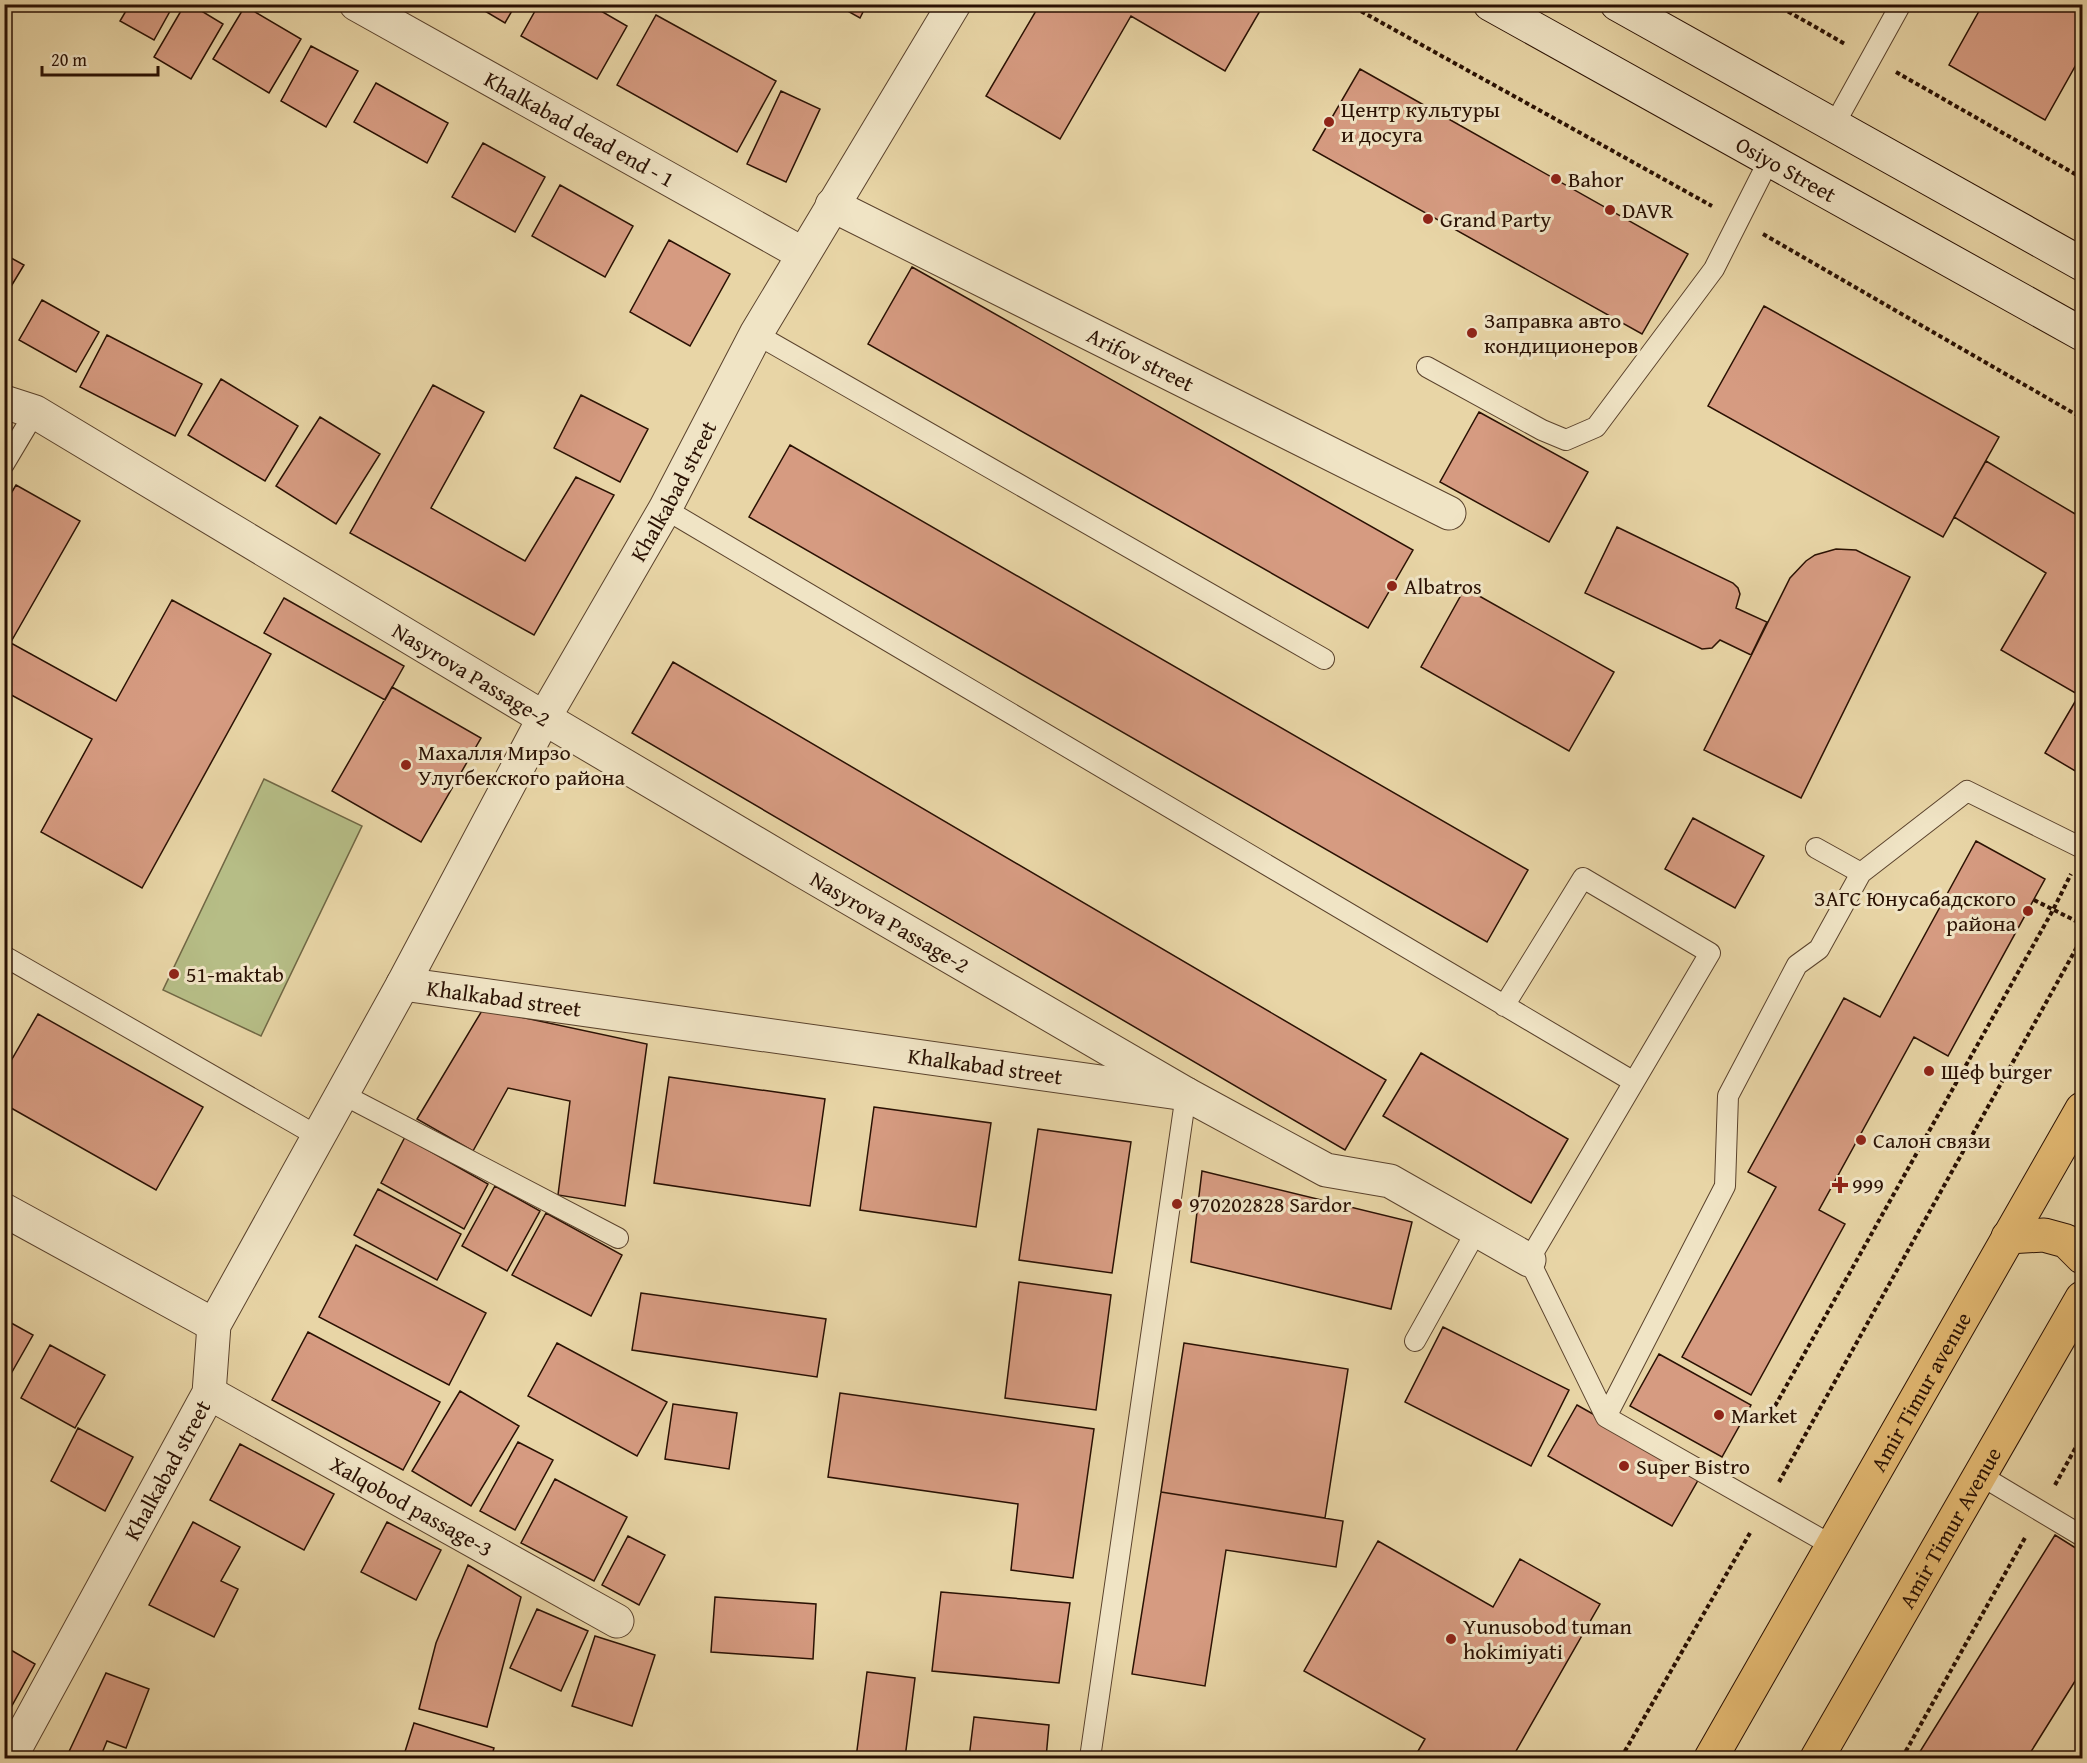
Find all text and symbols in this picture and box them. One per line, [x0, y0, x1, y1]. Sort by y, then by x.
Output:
scale bar [42, 39, 158, 77]
text: 20 m [51, 46, 87, 73]
street label: Khalkabad dead end - 1 [479, 63, 680, 195]
place label: Центр культуры и досуга [1341, 93, 1500, 150]
marker: Центр культуры и досуга [1322, 115, 1336, 129]
street label: Osiyo Street [1730, 128, 1842, 210]
place label: Bahor [1568, 163, 1624, 195]
marker: Bahor [1549, 172, 1563, 186]
place label: DAVR [1622, 194, 1674, 226]
place label: Grand Party [1440, 203, 1551, 235]
marker: DAVR [1603, 203, 1617, 217]
marker: Grand Party [1421, 212, 1435, 226]
place label: Заправка авто кондиционеров [1484, 304, 1638, 361]
street label: Arifov street [1082, 319, 1200, 399]
marker: Заправка авто кондиционеров [1465, 326, 1479, 340]
street label: Khalkabad street [622, 415, 724, 567]
place label: Albatros [1404, 570, 1482, 602]
marker: Albatros [1385, 579, 1399, 593]
street label: Nasyrova Passage-2 [386, 615, 557, 734]
place label: Махалля Мирзо Улугбекского района [418, 736, 625, 793]
marker: Махалля Мирзо Улугбекского района [399, 758, 413, 772]
street label: Nasyrova Passage-2 [804, 863, 976, 981]
place label: ЗАГС Юнусабадского района [1814, 882, 2017, 939]
marker: ЗАГС Юнусабадского района [2021, 904, 2035, 918]
place label: 51-maktab [186, 958, 284, 990]
marker: 51-maktab [167, 967, 181, 981]
street label: Khalkabad street [425, 972, 584, 1025]
street label: Khalkabad street [906, 1039, 1065, 1093]
place label: Шеф burger [1941, 1055, 2052, 1087]
marker: Шеф burger [1922, 1064, 1936, 1078]
place label: Салон связи [1873, 1124, 1991, 1156]
marker: Салон связи [1854, 1133, 1868, 1147]
place label: 999 [1852, 1169, 1884, 1201]
marker: 999 [1833, 1178, 1847, 1192]
place label: 970202828 Sardor [1189, 1188, 1351, 1220]
marker: 970202828 Sardor [1170, 1197, 1184, 1211]
street label: Amir Timur avenue [1862, 1306, 1979, 1477]
street label: Khalkabad street [116, 1394, 218, 1546]
place label: Market [1731, 1399, 1798, 1431]
marker: Market [1712, 1408, 1726, 1422]
street label: Amir Timur Avenue [1891, 1441, 2009, 1614]
street label: Xalqobod passage-3 [324, 1448, 499, 1565]
place label: Super Bistro [1636, 1450, 1750, 1482]
marker: Super Bistro [1617, 1459, 1631, 1473]
place label: Yunusobod tuman hokimiyati [1463, 1610, 1633, 1667]
marker: Yunusobod tuman hokimiyati [1444, 1632, 1458, 1646]

